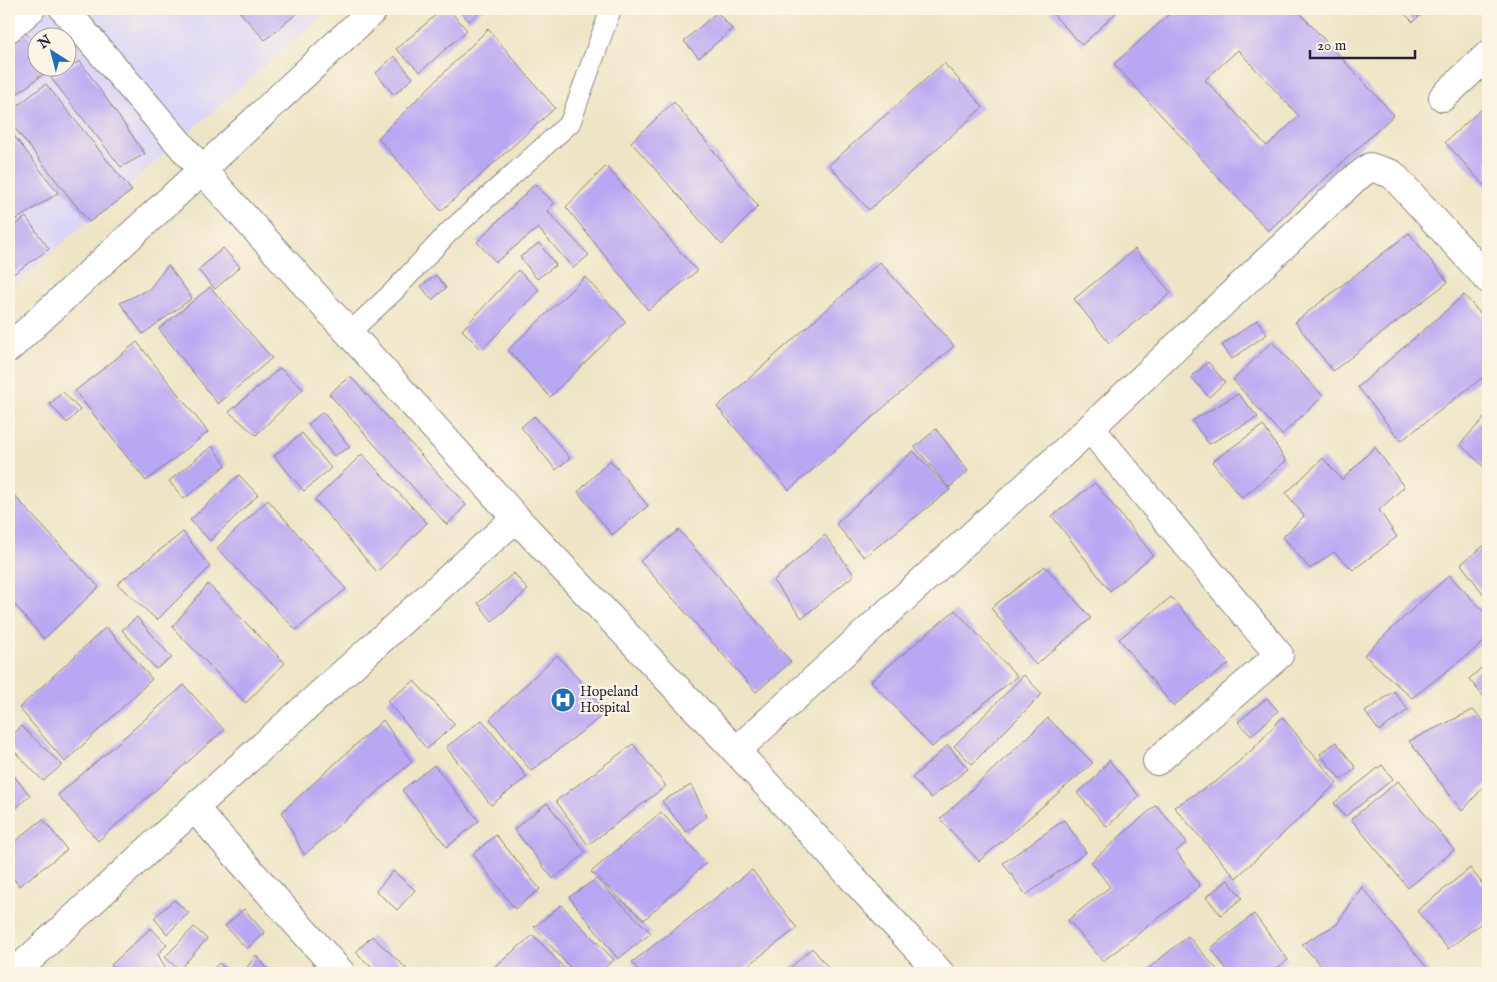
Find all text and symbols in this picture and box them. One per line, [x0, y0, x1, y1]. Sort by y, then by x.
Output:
north arrow [28, 28, 78, 78]
scale bar [1310, 28, 1414, 60]
text: N [34, 31, 55, 54]
text: 20 m [1317, 36, 1347, 55]
place label: Hopeland Hospital [580, 683, 639, 717]
hospital icon: Hopeland Hospital [550, 687, 576, 713]

